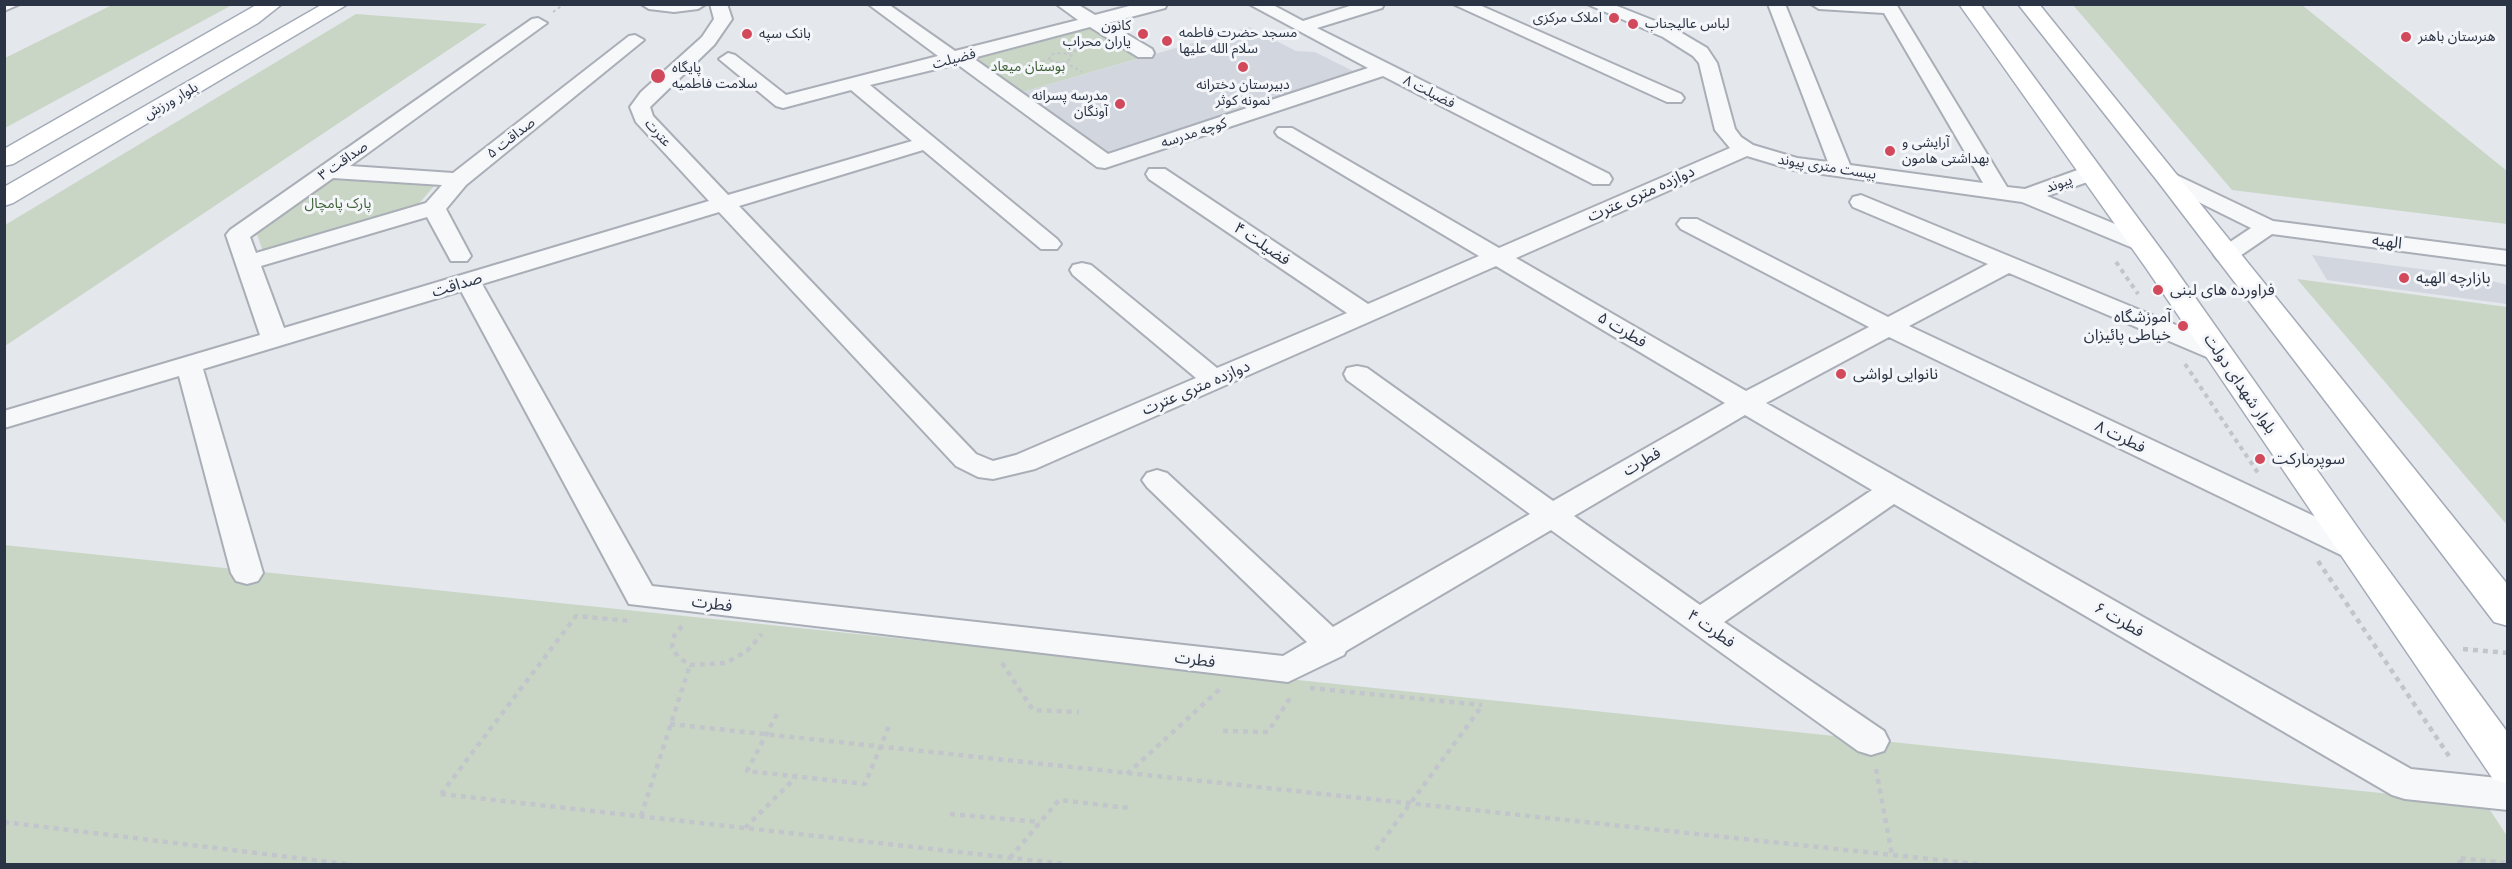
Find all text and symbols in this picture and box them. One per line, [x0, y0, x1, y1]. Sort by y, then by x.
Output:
place label: املاک مرکزی [1533, 10, 1602, 26]
marker: املاک مرکزی [1607, 11, 1621, 25]
place label: لباس عالیجناب [1645, 16, 1730, 32]
marker: لباس عالیجناب [1626, 17, 1640, 31]
place label: کانون یاران محراب [1063, 18, 1131, 50]
place label: مسجد حضرت فاطمه سلام الله علیها [1179, 25, 1297, 57]
place label: بانک سپه [759, 26, 811, 42]
marker: بانک سپه [740, 27, 754, 41]
marker: کانون یاران محراب [1136, 27, 1150, 41]
place label: هنرستان باهنر [2418, 29, 2496, 45]
marker: هنرستان باهنر [2399, 30, 2413, 44]
marker: مسجد حضرت فاطمه سلام الله علیها [1160, 34, 1174, 48]
street label: فضیلت [930, 45, 978, 73]
park label: بوستان میعاد [991, 59, 1065, 75]
place label: پایگاه سلامت فاطمیه [672, 60, 758, 92]
marker: دبیرستان دخترانه نمونه کوثر [1236, 60, 1250, 74]
marker: پایگاه سلامت فاطمیه [649, 67, 667, 85]
street label: فضیلت ۸ [1400, 72, 1458, 112]
place label: دبیرستان دخترانه نمونه کوثر [1196, 77, 1290, 110]
street label: بلوار ورزش [141, 79, 201, 123]
place label: مدرسه پسرانه آونگان [1032, 88, 1108, 120]
marker: مدرسه پسرانه آونگان [1113, 97, 1127, 111]
street label: صداقت ۵ [484, 114, 538, 162]
street label: کوچه مدرسه [1159, 114, 1229, 152]
street label: عترت [641, 116, 675, 150]
place label: آرایشی و بهداشتی هامون [1902, 135, 1989, 168]
street label: صداقت ۳ [315, 138, 371, 184]
marker: آرایشی و بهداشتی هامون [1883, 144, 1897, 158]
street label: بیست متری پیوند [1777, 151, 1877, 183]
street label: دوازده متری عترت [1584, 162, 1698, 226]
street label: پیوند [2043, 171, 2075, 197]
park label: پارک پامچال [304, 196, 372, 212]
street label: فضیلت ۴ [1230, 218, 1294, 270]
street label: الهیه [2371, 231, 2403, 253]
street label: صداقت [430, 268, 484, 302]
place label: بازارچه الهیه [2416, 268, 2491, 288]
marker: بازارچه الهیه [2397, 271, 2411, 285]
place label: فراورده های لبنی [2170, 280, 2275, 300]
marker: فراورده های لبنی [2151, 283, 2165, 297]
place label: آموزشگاه خیاطی پائیزان [2084, 307, 2171, 345]
street label: فطرت ۵ [1594, 308, 1650, 352]
marker: آموزشگاه خیاطی پائیزان [2176, 319, 2190, 333]
street label: بلوار شهدای دولت [2200, 331, 2280, 437]
street label: دوازده متری عترت [1139, 357, 1253, 419]
place label: نانوایی لواشی [1853, 364, 1938, 384]
marker: نانوایی لواشی [1834, 367, 1848, 381]
street label: فطرت ۸ [2092, 417, 2148, 457]
street label: فطرت [1620, 444, 1664, 480]
place label: سوپرمارکت [2272, 449, 2345, 469]
marker: سوپرمارکت [2253, 452, 2267, 466]
street label: فطرت [691, 592, 733, 616]
street label: فطرت ۶ [2091, 598, 2147, 642]
street label: فطرت ۴ [1683, 606, 1739, 652]
street label: فطرت [1174, 648, 1216, 672]

